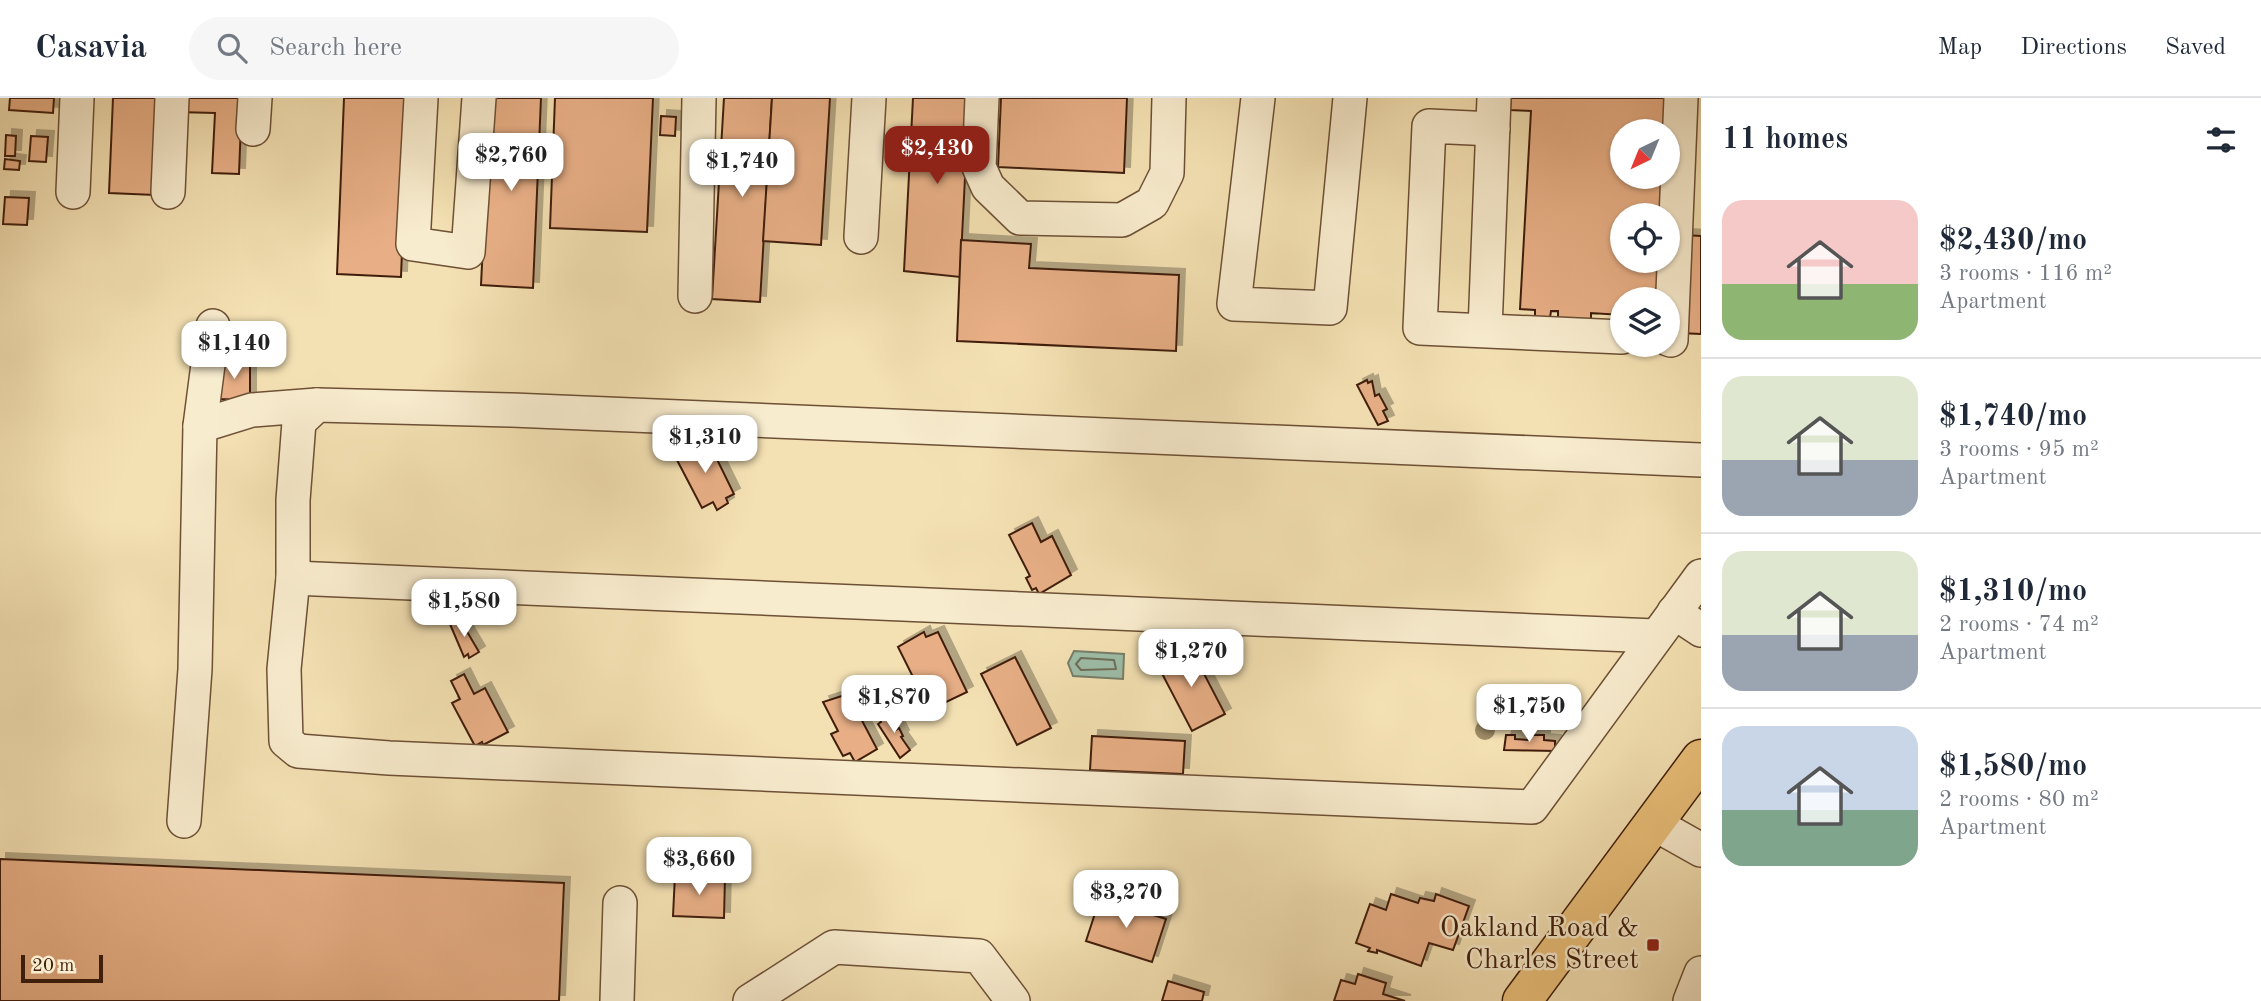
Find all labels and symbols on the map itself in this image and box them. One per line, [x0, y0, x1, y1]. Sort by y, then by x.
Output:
north arrow [1610, 119, 1680, 189]
pin: $2,430 [880, 126, 994, 186]
pin: $2,760 [454, 134, 568, 193]
pin: $1,740 [685, 140, 799, 199]
pin: $1,140 [177, 322, 291, 381]
pin: $1,310 [648, 416, 762, 475]
pin: $1,580 [407, 580, 521, 639]
pin: $1,270 [1134, 630, 1248, 689]
pin: $1,870 [837, 676, 951, 735]
pin: $1,750 [1472, 684, 1586, 744]
pin: $3,660 [642, 838, 756, 897]
pin: $3,270 [1069, 870, 1183, 930]
place label: Oakland Road & Charles Street [1440, 915, 1639, 975]
marker: Oakland Road & Charles Street [1645, 937, 1661, 953]
scale bar [21, 952, 103, 984]

